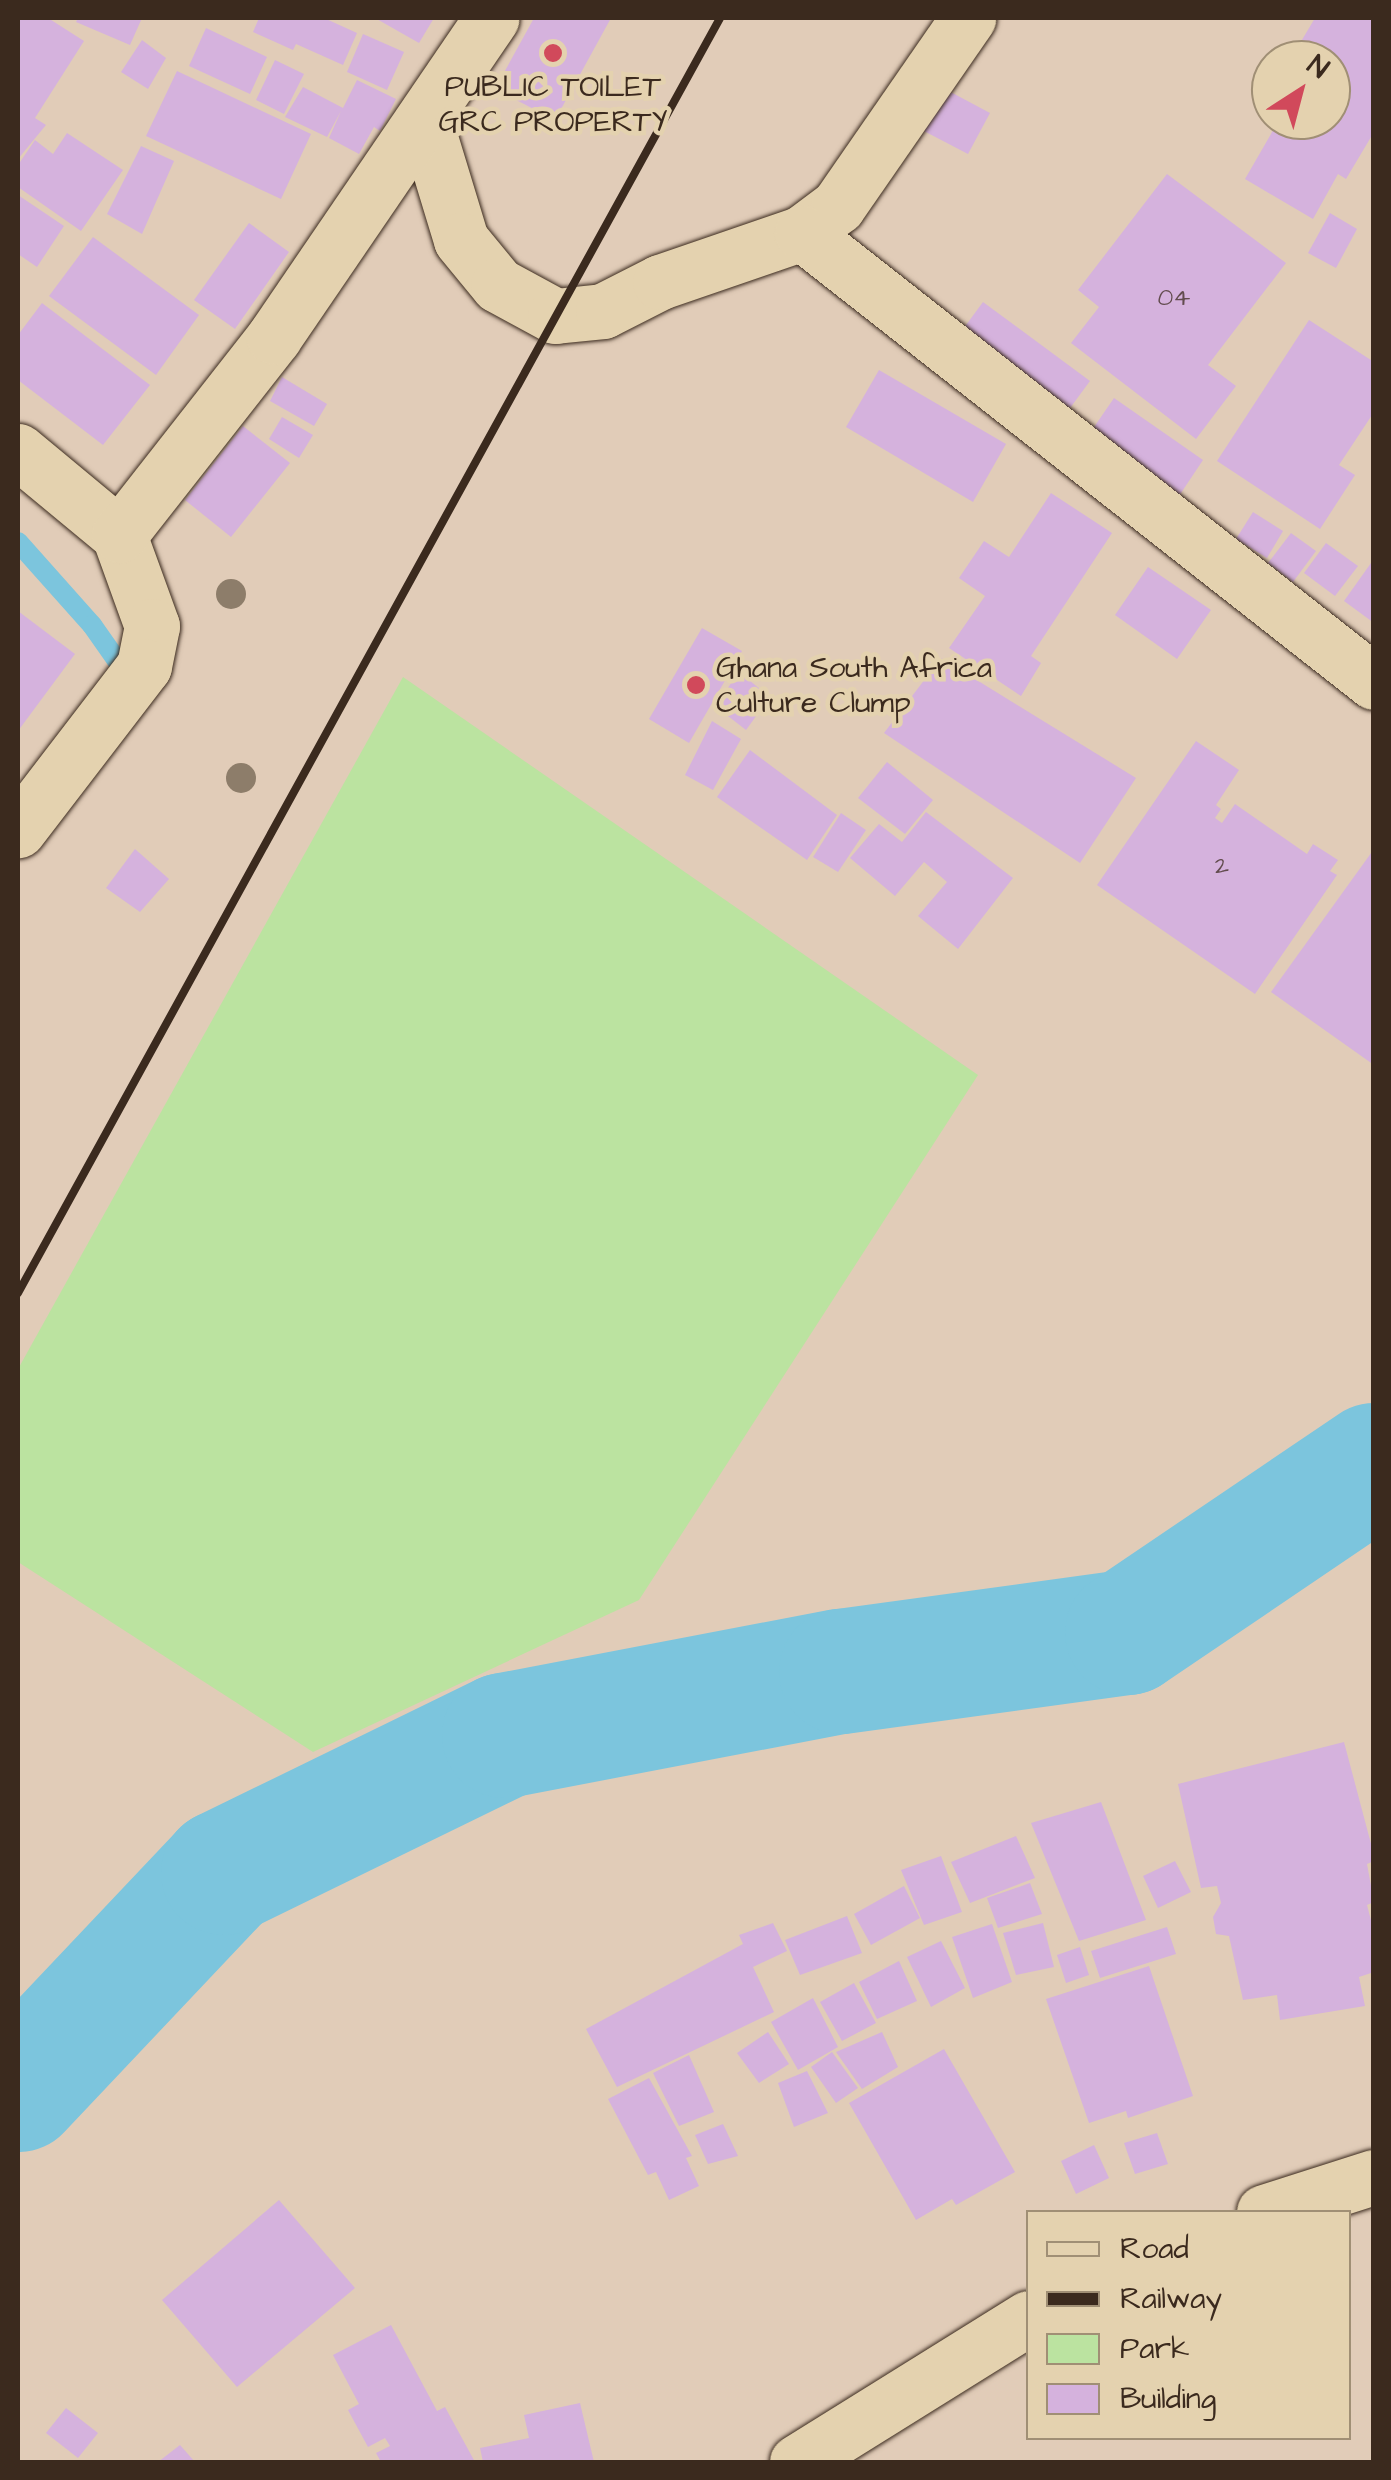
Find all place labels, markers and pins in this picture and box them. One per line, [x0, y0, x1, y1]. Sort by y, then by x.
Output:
marker: PUBLIC TOILET GRC PROPERTY [542, 42, 564, 64]
place label: PUBLIC TOILET GRC PROPERTY [438, 69, 668, 140]
place label: Ghana South Africa Culture Clump [716, 650, 992, 720]
marker: Ghana South Africa Culture Clump [685, 674, 707, 696]

